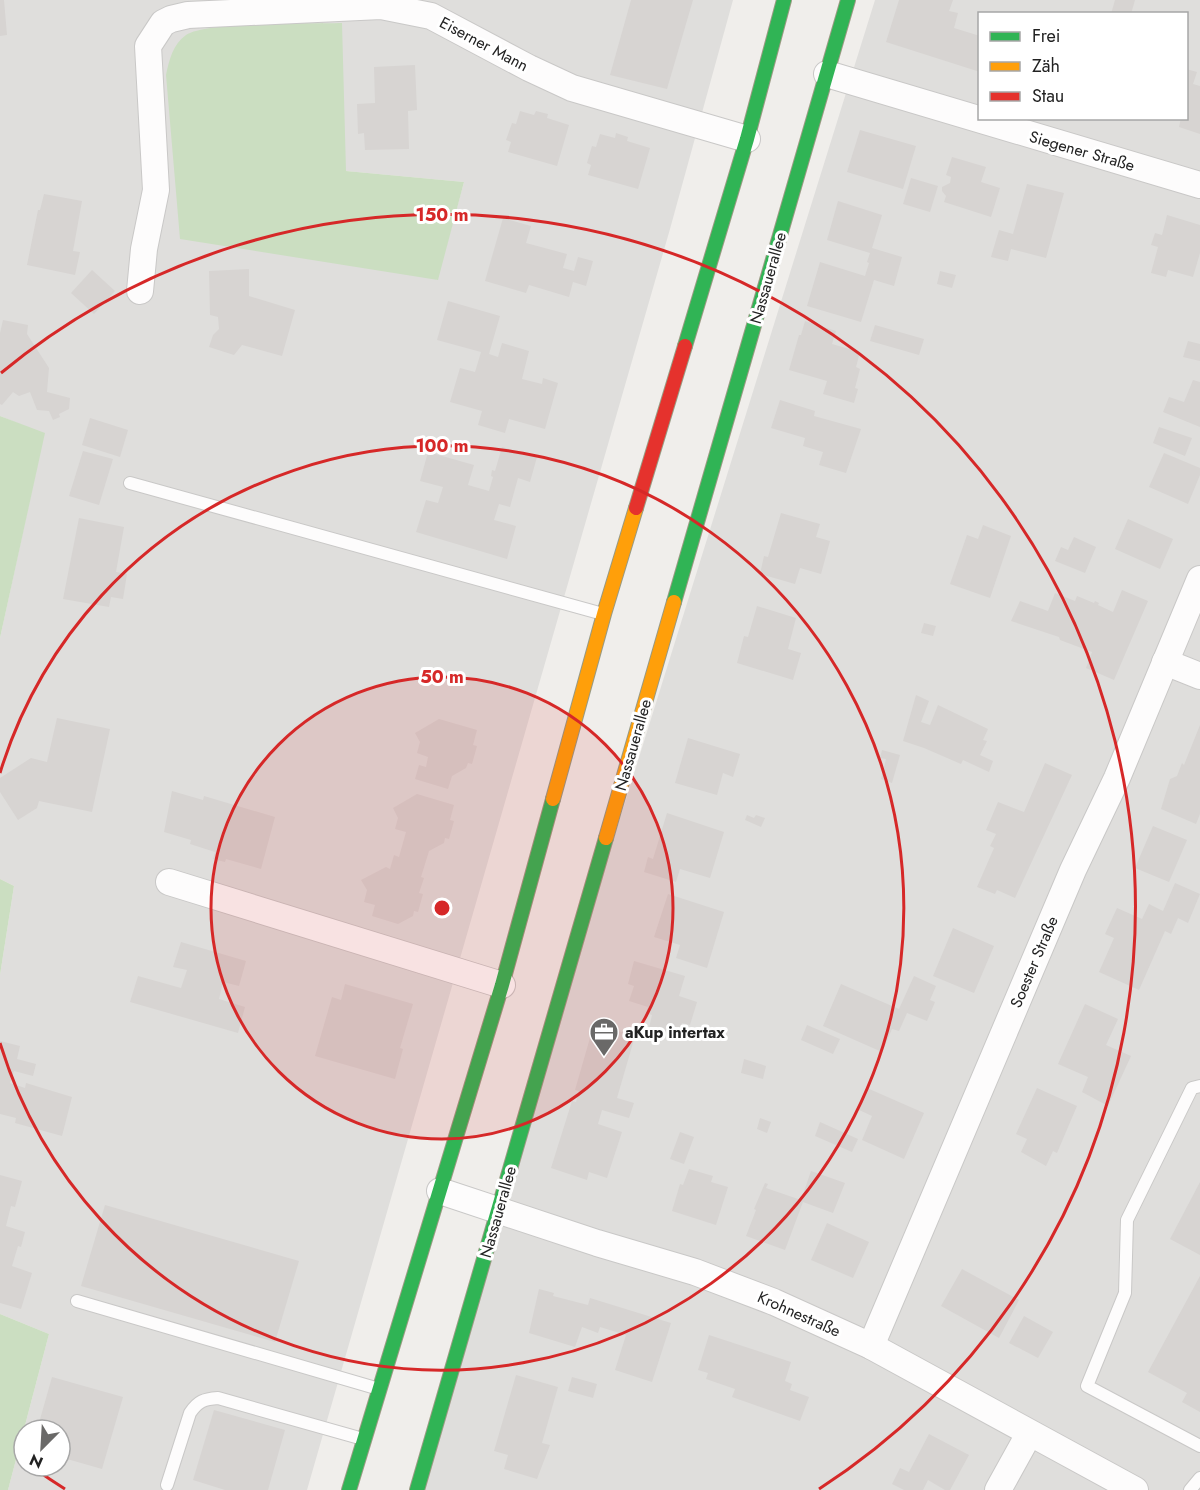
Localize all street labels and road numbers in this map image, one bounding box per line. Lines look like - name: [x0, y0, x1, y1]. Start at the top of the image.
- street label: Eiserner Mann: [436, 11, 532, 77]
- street label: Siegener Straße: [1027, 125, 1137, 177]
- street label: Nassauerallee: [744, 229, 792, 327]
- street label: Nassauerallee: [609, 696, 657, 794]
- street label: Soester Straße: [1004, 913, 1064, 1011]
- street label: Nassauerallee: [474, 1163, 522, 1261]
- street label: Krohnestraße: [754, 1285, 844, 1343]

